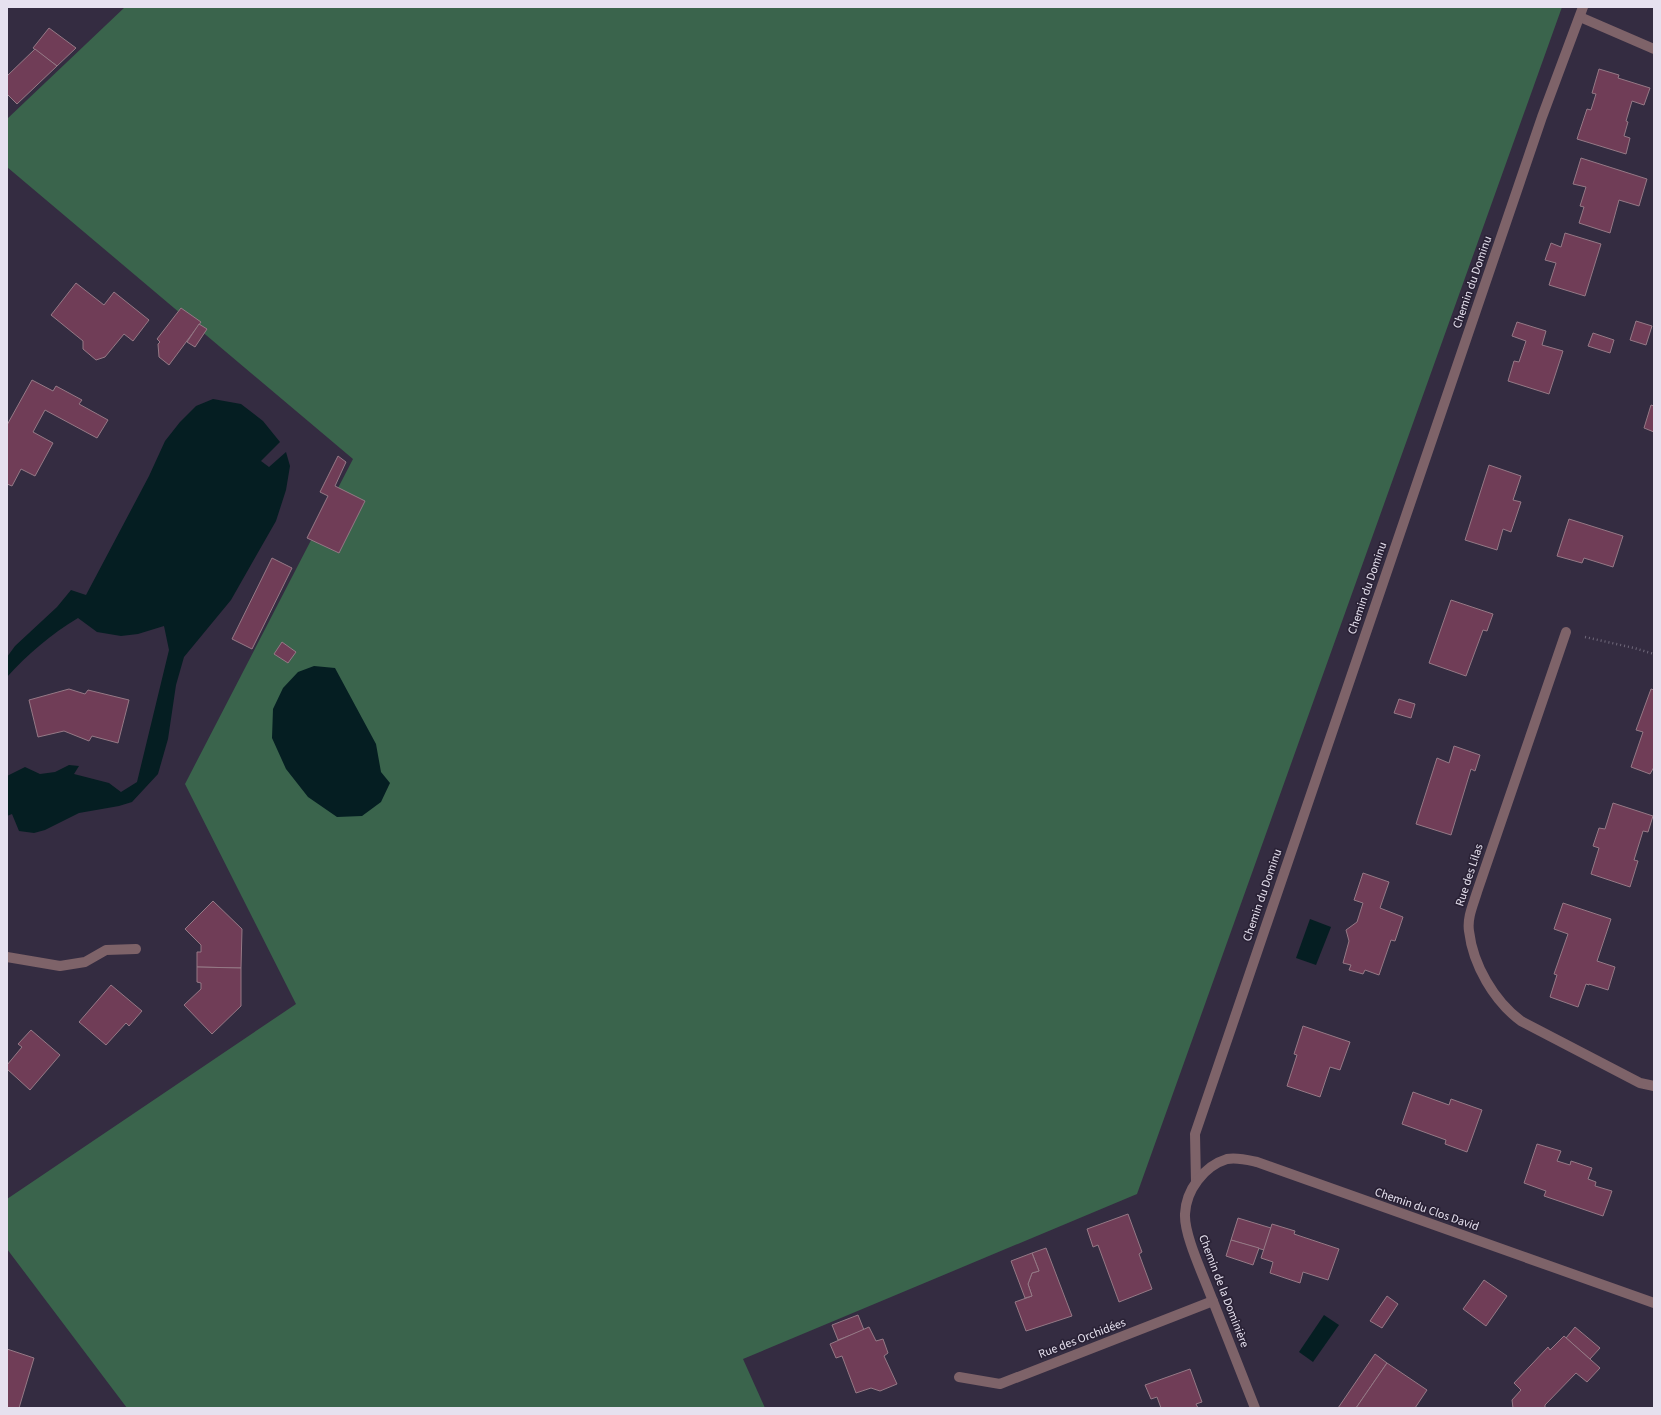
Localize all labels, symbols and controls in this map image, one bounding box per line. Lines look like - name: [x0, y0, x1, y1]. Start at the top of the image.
- street label: Chemin du Dominu: [1449, 234, 1496, 331]
- street label: Chemin du Dominu: [1344, 540, 1391, 637]
- street label: Rue des Lilas: [1451, 842, 1488, 909]
- street label: Chemin du Dominu: [1239, 847, 1286, 944]
- street label: Chemin du Clos David: [1372, 1184, 1481, 1235]
- street label: Chemin de la Dominière: [1194, 1232, 1253, 1350]
- street label: Rue des Orchidées: [1036, 1314, 1128, 1363]

